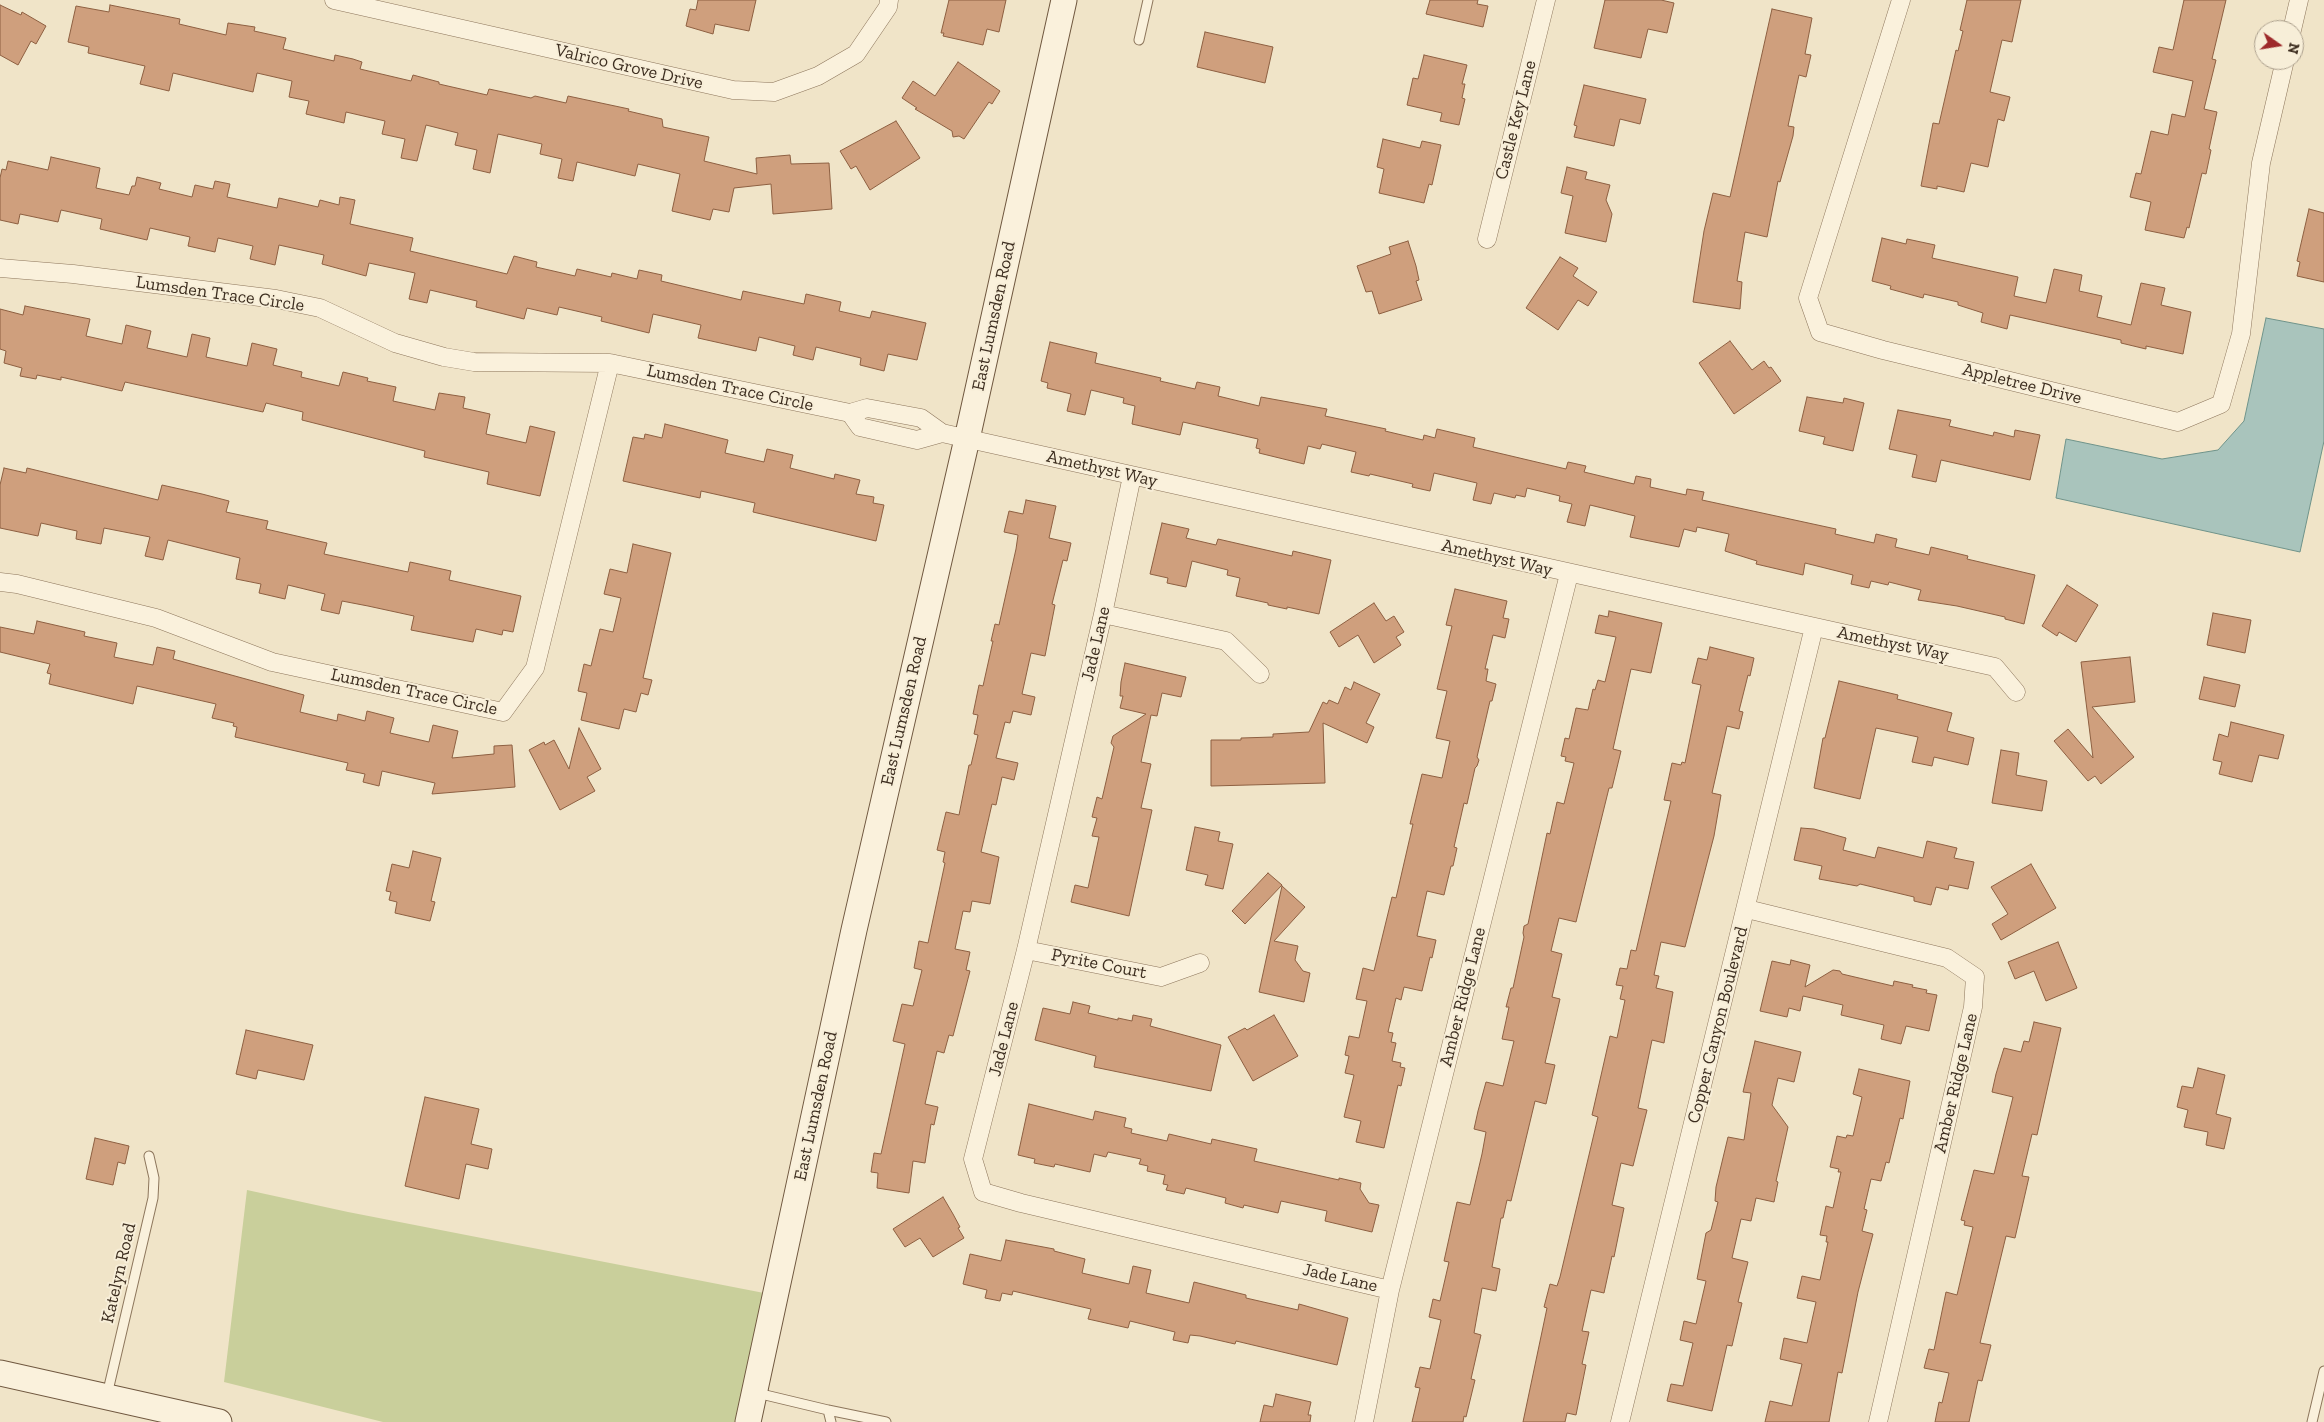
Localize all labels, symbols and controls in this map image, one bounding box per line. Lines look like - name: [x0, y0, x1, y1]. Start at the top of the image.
- north arrow: [2254, 20, 2304, 70]
- street label: Valrico Grove Drive: [553, 39, 705, 95]
- text: N: [2284, 41, 2303, 55]
- street label: Castle Key Lane: [1491, 58, 1541, 182]
- street label: East Lumsden Road: [968, 239, 1020, 393]
- street label: Lumsden Trace Circle: [134, 271, 306, 317]
- street label: Appletree Drive: [1960, 359, 2084, 409]
- street label: Lumsden Trace Circle: [645, 360, 815, 416]
- street label: Amethyst Way: [1044, 446, 1160, 492]
- street label: Amethyst Way: [1439, 535, 1555, 581]
- street label: Jade Lane: [1077, 604, 1115, 684]
- street label: Amethyst Way: [1835, 622, 1951, 666]
- street label: East Lumsden Road: [876, 634, 932, 788]
- street label: Lumsden Trace Circle: [329, 664, 499, 720]
- street label: Copper Canyon Boulevard: [1683, 924, 1753, 1126]
- street label: Amber Ridge Lane: [1435, 925, 1491, 1069]
- street label: Pyrite Court: [1050, 944, 1148, 984]
- street label: Jade Lane: [984, 999, 1024, 1079]
- street label: Amber Ridge Lane: [1929, 1011, 1983, 1155]
- street label: East Lumsden Road: [790, 1029, 842, 1183]
- street label: Katelyn Road: [97, 1221, 141, 1325]
- street label: Jade Lane: [1300, 1259, 1380, 1297]

